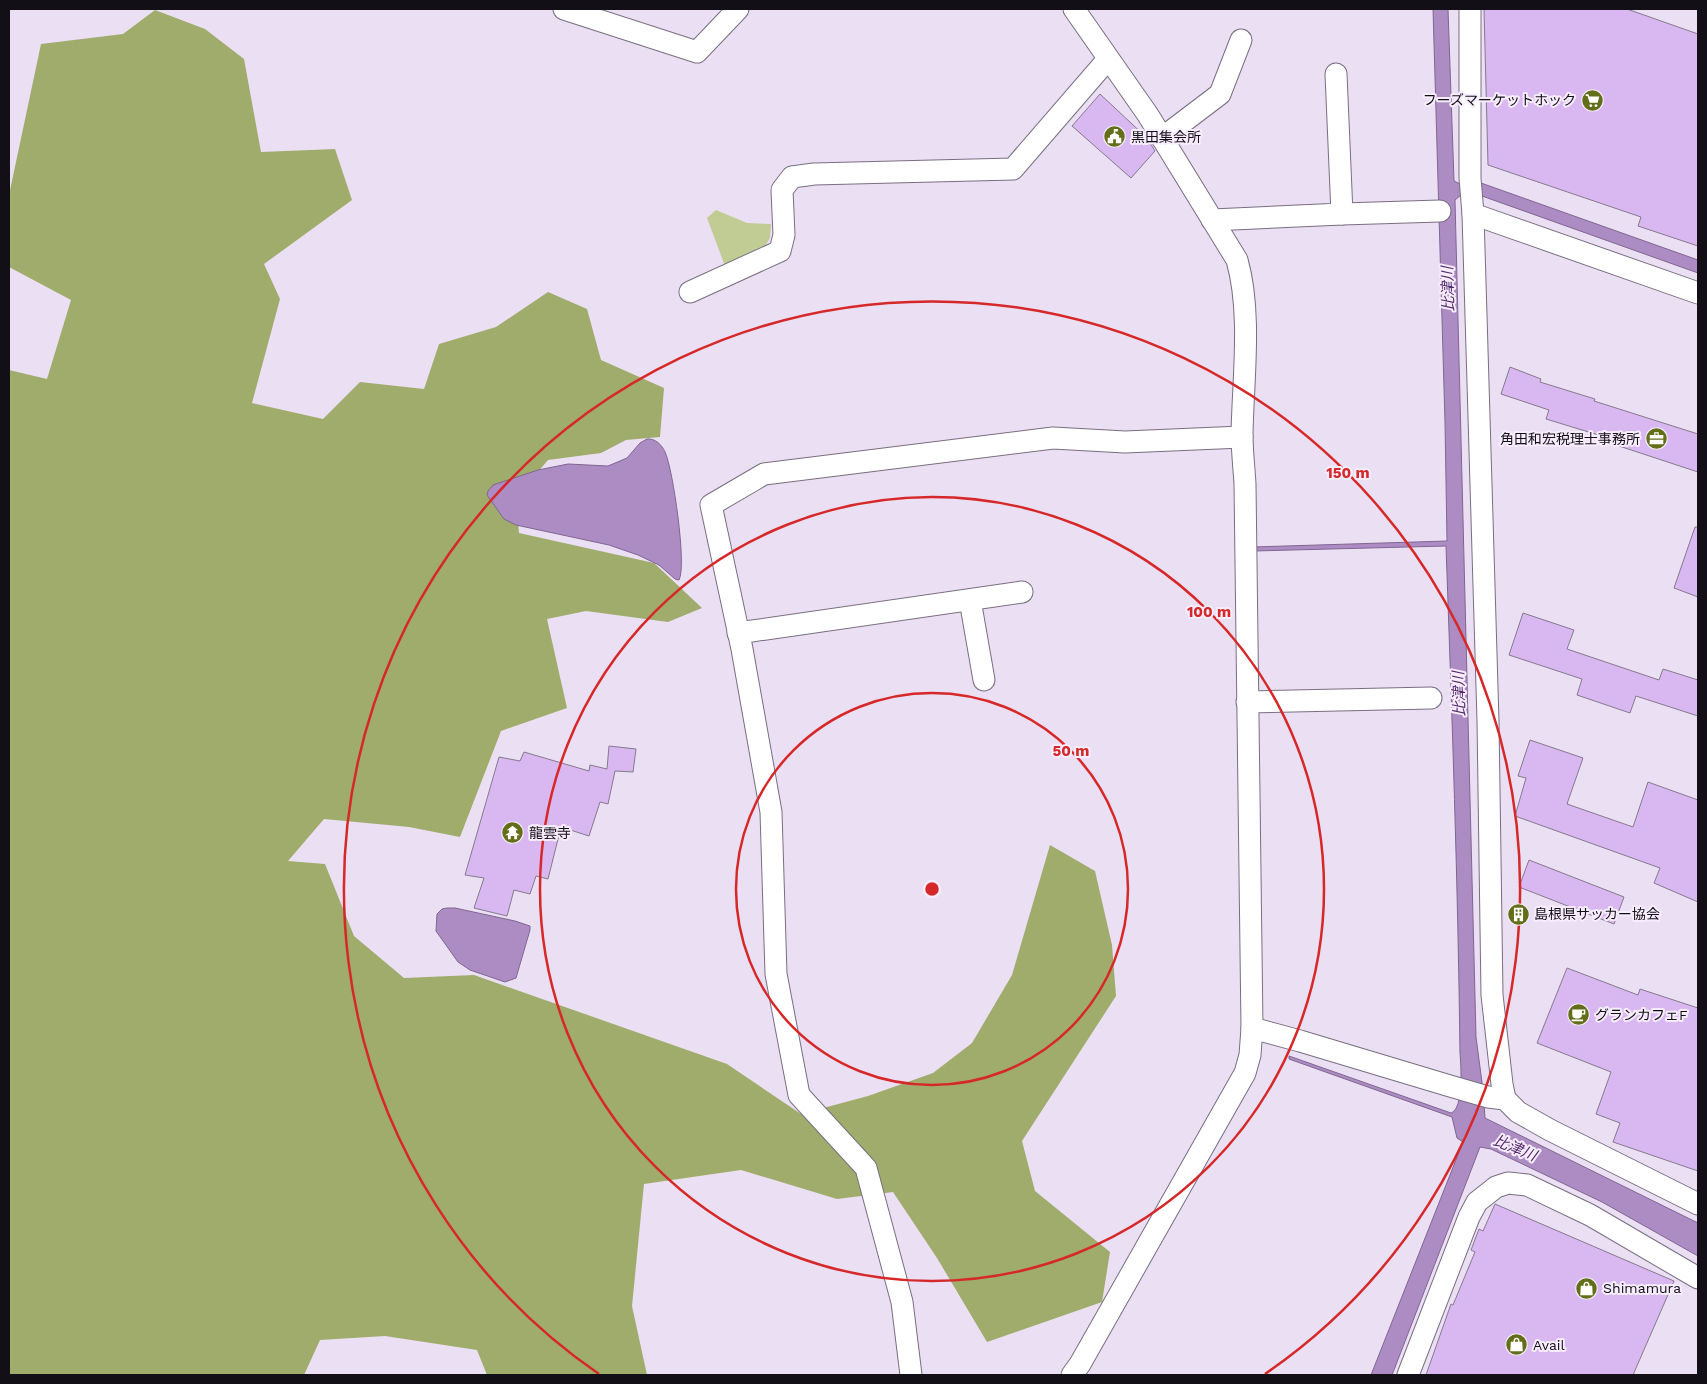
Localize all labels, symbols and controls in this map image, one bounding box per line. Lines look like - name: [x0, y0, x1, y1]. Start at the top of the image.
- supermarket icon: フーズマーケットホック: [1580, 88, 1604, 112]
- place label: フーズマーケットホック: [1423, 92, 1576, 108]
- public building icon: 黒田集会所: [1103, 125, 1127, 149]
- place label: 黒田集会所: [1131, 129, 1201, 145]
- water label: 比津川: [1438, 264, 1458, 312]
- office icon: 角田和宏税理士事務所: [1644, 427, 1668, 451]
- place label: 角田和宏税理士事務所: [1500, 431, 1640, 447]
- text: 150 m: [1326, 464, 1370, 482]
- text: 100 m: [1187, 603, 1231, 621]
- water label: 比津川: [1449, 669, 1469, 717]
- text: 50 m: [1053, 742, 1089, 760]
- temple icon: 龍雲寺: [501, 821, 525, 845]
- place label: 龍雲寺: [529, 825, 571, 841]
- centre of rings: [923, 880, 941, 898]
- building icon: 島根県サッカー協会: [1506, 902, 1530, 926]
- place label: 島根県サッカー協会: [1534, 906, 1660, 922]
- cafe icon: グランカフェF: [1567, 1003, 1591, 1027]
- place label: グランカフェF: [1595, 1007, 1688, 1023]
- water label: 比津川: [1491, 1131, 1541, 1166]
- shop icon: Shimamura: [1575, 1276, 1599, 1300]
- place label: Shimamura: [1603, 1280, 1681, 1296]
- shop icon: Avail: [1505, 1333, 1529, 1357]
- place label: Avail: [1533, 1337, 1566, 1353]

